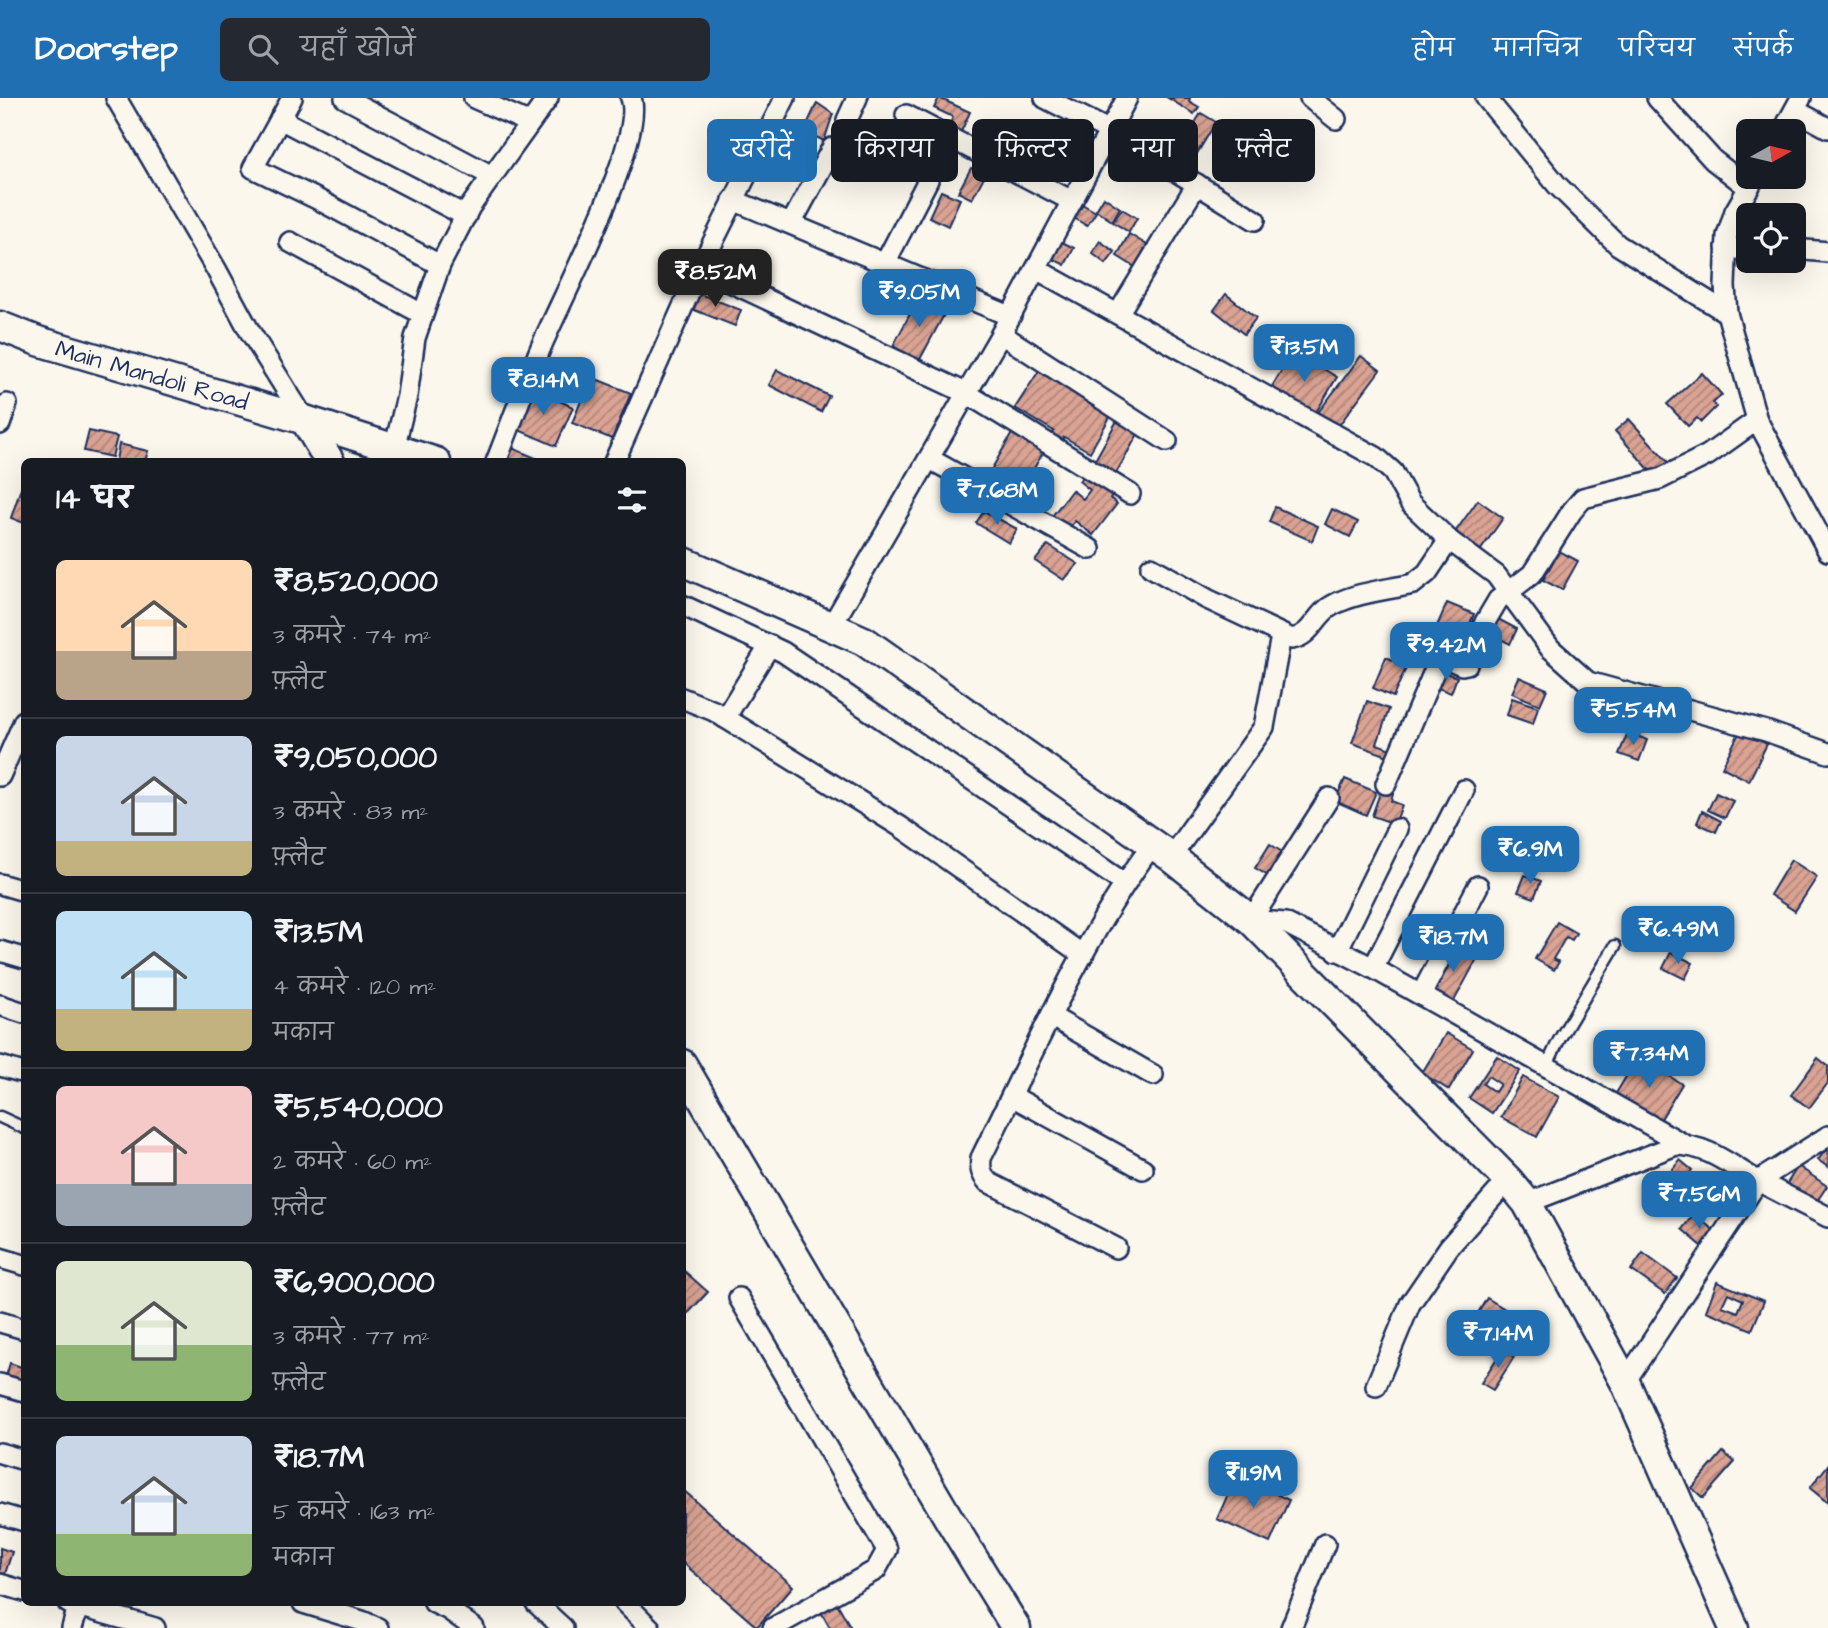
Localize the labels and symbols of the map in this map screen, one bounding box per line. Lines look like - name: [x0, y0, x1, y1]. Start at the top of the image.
- north arrow: [1736, 119, 1806, 189]
- pin: ₹8.52M: [658, 250, 772, 309]
- pin: ₹9.05M: [862, 270, 976, 329]
- pin: ₹13.5M: [1247, 324, 1361, 384]
- street label: Main Mandoli Road: [51, 332, 252, 420]
- pin: ₹8.14M: [486, 358, 600, 417]
- pin: ₹7.68M: [940, 468, 1054, 527]
- pin: ₹9.42M: [1389, 622, 1503, 682]
- pin: ₹5.54M: [1576, 688, 1690, 747]
- pin: ₹6.9M: [1481, 826, 1579, 886]
- pin: ₹6.49M: [1621, 906, 1735, 966]
- pin: ₹18.7M: [1396, 914, 1510, 974]
- pin: ₹7.34M: [1592, 1030, 1706, 1090]
- pin: ₹7.56M: [1642, 1172, 1756, 1231]
- pin: ₹7.14M: [1441, 1310, 1555, 1370]
- pin: ₹11.9M: [1196, 1450, 1310, 1510]

